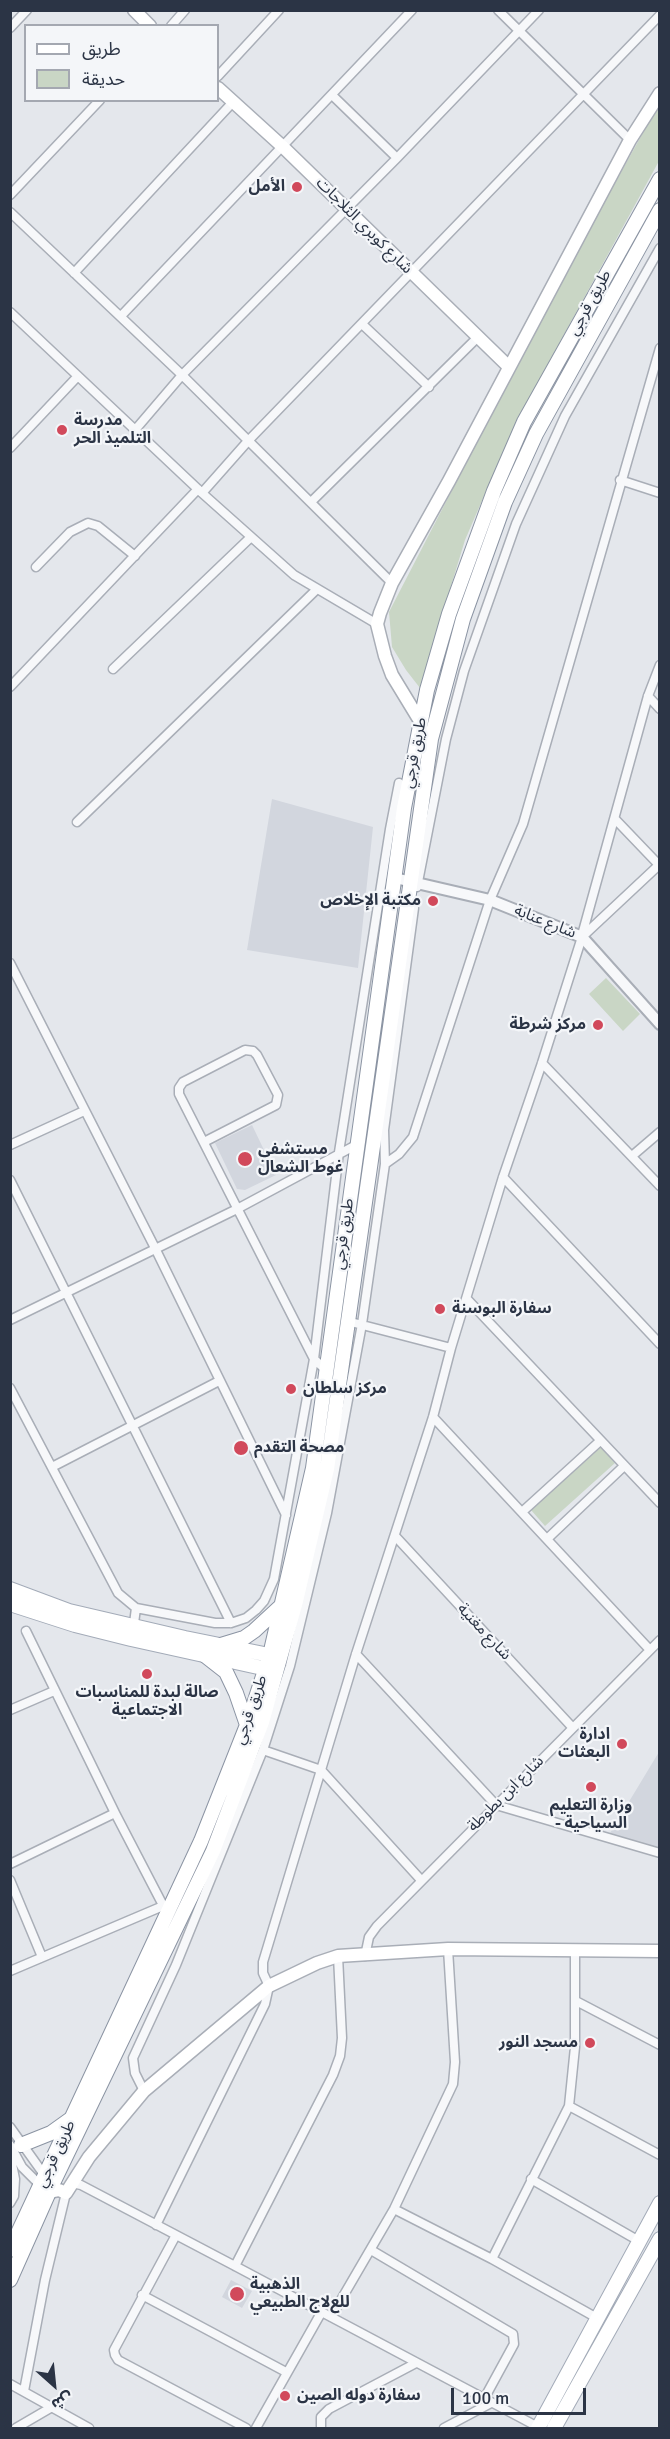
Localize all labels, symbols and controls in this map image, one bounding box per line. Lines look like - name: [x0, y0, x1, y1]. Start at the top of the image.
- legend: [24, 24, 219, 102]
- text: طريق: [82, 38, 121, 60]
- text: حديقة: [82, 68, 125, 90]
- street label: شارع كوبري الثلاجات: [312, 174, 416, 278]
- place label: الأمل: [249, 177, 285, 197]
- marker: الأمل: [290, 180, 304, 194]
- street label: طريق قرجي: [564, 267, 616, 339]
- place label: مدرسة التلميذ الحر: [74, 411, 151, 449]
- marker: مدرسة التلميذ الحر: [55, 423, 69, 437]
- street label: طريق قرجي: [399, 716, 431, 790]
- place label: مكتبة الإخلاص: [320, 891, 421, 911]
- marker: مكتبة الإخلاص: [426, 894, 440, 908]
- street label: شارع عنابة: [511, 901, 579, 943]
- place label: مركز شرطة: [510, 1015, 586, 1035]
- marker: مركز شرطة: [591, 1018, 605, 1032]
- place label: مستشفي غوط الشعال: [258, 1140, 344, 1178]
- marker: مستشفي غوط الشعال: [236, 1150, 254, 1168]
- street label: طريق قرجي: [329, 1197, 359, 1271]
- place label: سفارة البوسنة: [452, 1299, 552, 1319]
- marker: سفارة البوسنة: [433, 1302, 447, 1316]
- place label: مركز سلطان: [303, 1379, 387, 1399]
- marker: مركز سلطان: [284, 1382, 298, 1396]
- place label: مصحة التقدم: [254, 1438, 344, 1458]
- marker: مصحة التقدم: [232, 1439, 250, 1457]
- street label: شارع مغنية: [453, 1600, 515, 1664]
- marker: صالة لبدة للمناسبات الاجتماعية: [140, 1667, 154, 1681]
- street label: طريق قرجي: [230, 1673, 272, 1747]
- place label: صالة لبدة للمناسبات الاجتماعية: [75, 1683, 219, 1721]
- place label: ادارة البعثات: [558, 1725, 610, 1763]
- marker: ادارة البعثات: [615, 1737, 629, 1751]
- street label: شارع ابن بطوطة: [464, 1752, 548, 1836]
- marker: وزارة التعليم - السياحية: [584, 1780, 598, 1794]
- place label: وزارة التعليم - السياحية: [550, 1796, 632, 1834]
- place label: مسجد النور: [499, 2033, 578, 2053]
- marker: مسجد النور: [583, 2036, 597, 2050]
- street label: طريق قرجي: [32, 2117, 80, 2191]
- place label: الذهبية للعﻻج الطبيعي: [250, 2275, 350, 2313]
- marker: الذهبية للعﻻج الطبيعي: [228, 2285, 246, 2303]
- north arrow: [24, 2355, 84, 2415]
- scale bar: [454, 2376, 589, 2414]
- place label: سفارة دوله الصين: [297, 2386, 421, 2406]
- text: ش: [48, 2387, 76, 2415]
- text: 100 m: [462, 2387, 509, 2409]
- marker: سفارة دوله الصين: [278, 2389, 292, 2403]

